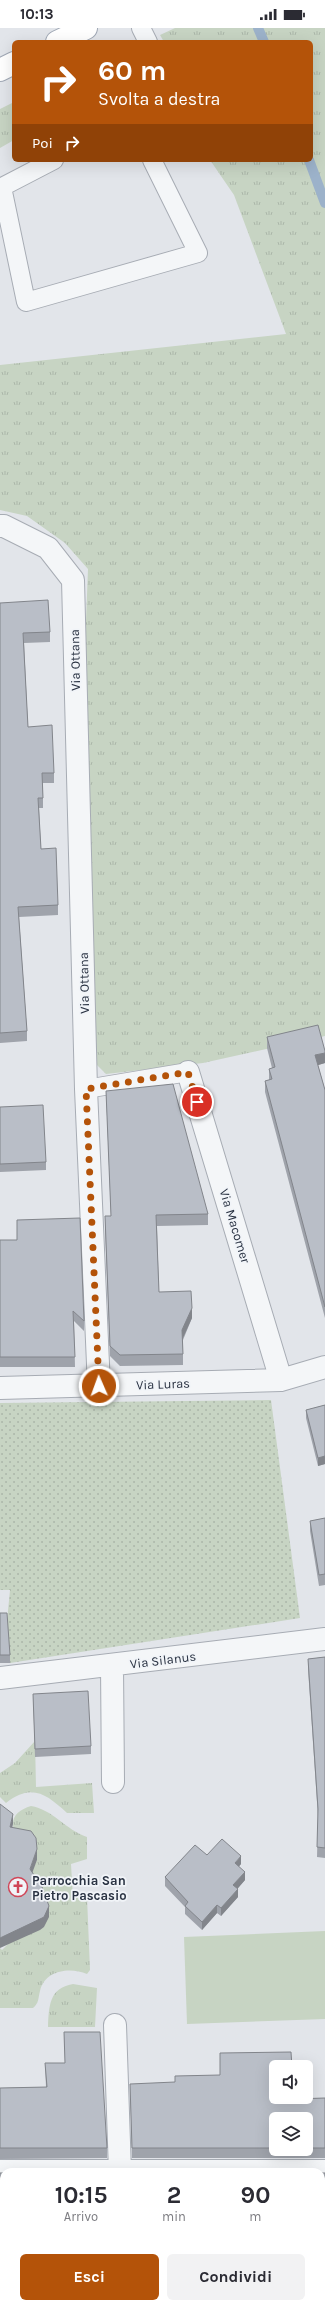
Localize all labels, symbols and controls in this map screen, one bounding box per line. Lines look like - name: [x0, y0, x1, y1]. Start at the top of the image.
- text: 10:13: [20, 5, 54, 23]
- text: 60 m: [98, 54, 166, 87]
- icon: right: [32, 56, 84, 108]
- text: Svolta a destra: [98, 88, 221, 110]
- icon: right: [61, 132, 83, 154]
- text: Poi: [32, 134, 53, 152]
- street label: Via Ottana: [67, 629, 83, 691]
- street label: Via Ottana: [76, 952, 92, 1014]
- pin: [180, 1085, 214, 1119]
- icon: arrive: [186, 1091, 208, 1113]
- street label: Via Macomer: [217, 1187, 254, 1265]
- position arrow: [78, 1365, 120, 1407]
- street label: Via Luras: [136, 1376, 190, 1392]
- street label: Via Silanus: [129, 1648, 197, 1671]
- place label: Parrocchia San Pietro Pascasio: [32, 1873, 127, 1903]
- church icon: Parrocchia San Pietro Pascasio: [7, 1876, 29, 1898]
- map controls: [269, 2060, 313, 2156]
- button: sound: [269, 2060, 313, 2104]
- button: layers: [269, 2112, 313, 2156]
- text: 10:15: [55, 2181, 107, 2209]
- text: 2: [167, 2181, 181, 2209]
- text: 90: [241, 2181, 270, 2209]
- text: Arrivo: [64, 2209, 98, 2224]
- text: min: [162, 2209, 186, 2224]
- text: m: [249, 2209, 262, 2224]
- button: Esci: [20, 2254, 159, 2300]
- button: Condividi: [167, 2254, 305, 2300]

